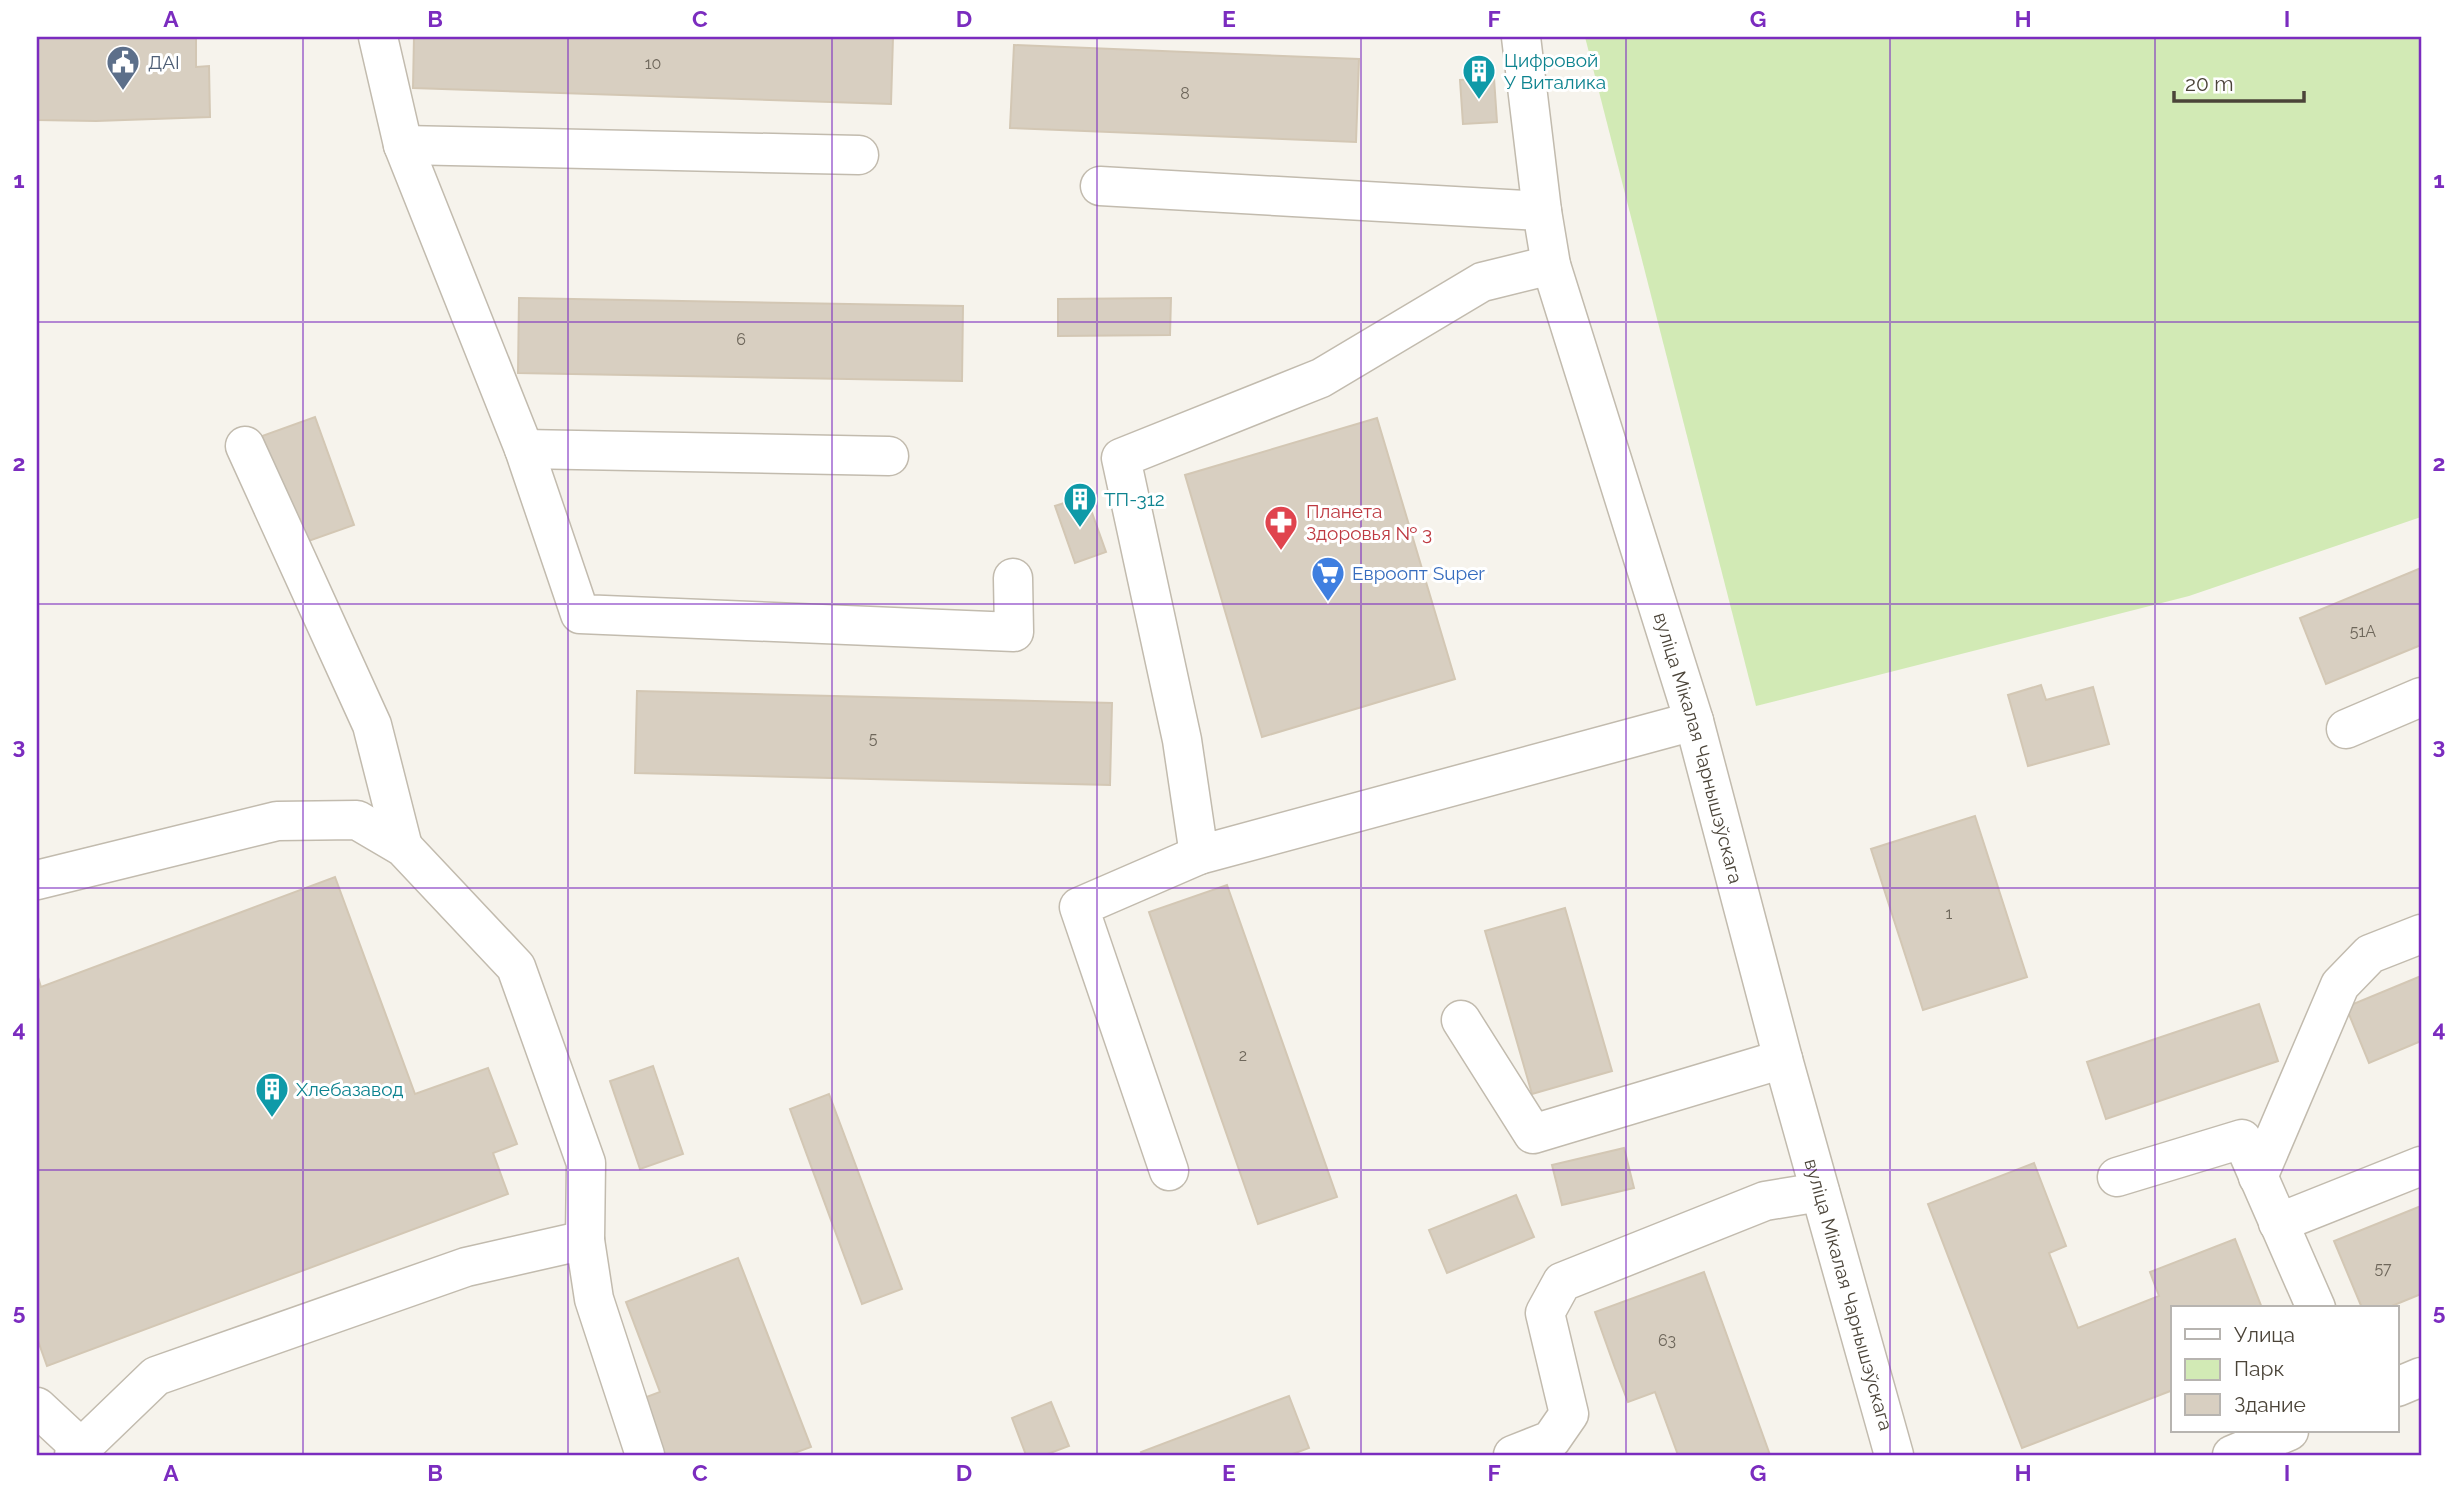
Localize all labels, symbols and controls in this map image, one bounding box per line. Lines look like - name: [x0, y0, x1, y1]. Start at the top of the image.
- text: A: [163, 5, 179, 32]
- text: B: [427, 5, 443, 32]
- text: C: [692, 5, 708, 32]
- text: D: [956, 5, 972, 32]
- text: E: [1222, 5, 1236, 32]
- text: F: [1487, 5, 1501, 32]
- text: G: [1750, 5, 1766, 32]
- text: H: [2014, 5, 2032, 32]
- text: I: [2284, 5, 2290, 32]
- public building icon: ДАІ: [104, 43, 142, 92]
- place label: Цифровой У Виталика: [1504, 49, 1606, 93]
- place label: ДАІ: [148, 51, 180, 73]
- building icon: Цифровой У Виталика: [1460, 52, 1498, 101]
- house number: 10: [645, 54, 661, 73]
- scale bar: [2174, 60, 2304, 104]
- text: 20 m: [2185, 71, 2233, 96]
- house number: 8: [1180, 84, 1190, 103]
- text: 1: [13, 166, 25, 193]
- text: 1: [2433, 166, 2445, 193]
- house number: 6: [736, 330, 746, 349]
- text: 2: [13, 449, 25, 476]
- text: 2: [2433, 449, 2445, 476]
- building icon: ТП-312: [1061, 480, 1099, 529]
- place label: ТП-312: [1104, 488, 1165, 510]
- place label: Планета Здоровья № 3: [1306, 500, 1432, 544]
- pharmacy icon: Планета Здоровья № 3: [1262, 503, 1300, 552]
- supermarket icon: Евроопт Super: [1309, 554, 1347, 603]
- place label: Евроопт Super: [1352, 562, 1485, 584]
- street label: вуліца Мікалая Чарнышэўскага: [1650, 610, 1747, 886]
- house number: 51А: [2350, 622, 2376, 641]
- house number: 5: [869, 729, 878, 748]
- text: 3: [13, 732, 25, 759]
- text: 3: [2433, 732, 2445, 759]
- house number: 1: [1946, 904, 1953, 923]
- text: 4: [12, 1015, 26, 1042]
- text: 4: [2432, 1015, 2446, 1042]
- house number: 2: [1239, 1046, 1247, 1065]
- building icon: Хлебазавод: [253, 1070, 291, 1119]
- place label: Хлебазавод: [296, 1078, 403, 1100]
- street label: вуліца Мікалая Чарнышэўскага: [1801, 1156, 1898, 1433]
- house number: 57: [2374, 1259, 2392, 1278]
- text: 5: [13, 1298, 26, 1325]
- text: 5: [2433, 1298, 2446, 1325]
- legend: [2171, 1306, 2398, 1432]
- text: Улица: [2234, 1322, 2295, 1347]
- house number: 63: [1658, 1331, 1676, 1350]
- text: Парк: [2234, 1356, 2284, 1381]
- text: Здание: [2234, 1392, 2306, 1417]
- text: A: [163, 1459, 179, 1486]
- text: B: [427, 1459, 443, 1486]
- text: C: [692, 1459, 708, 1486]
- text: D: [956, 1459, 972, 1486]
- text: E: [1222, 1459, 1236, 1486]
- text: F: [1487, 1459, 1501, 1486]
- text: G: [1750, 1459, 1766, 1486]
- text: H: [2014, 1459, 2032, 1486]
- text: I: [2284, 1459, 2290, 1486]

